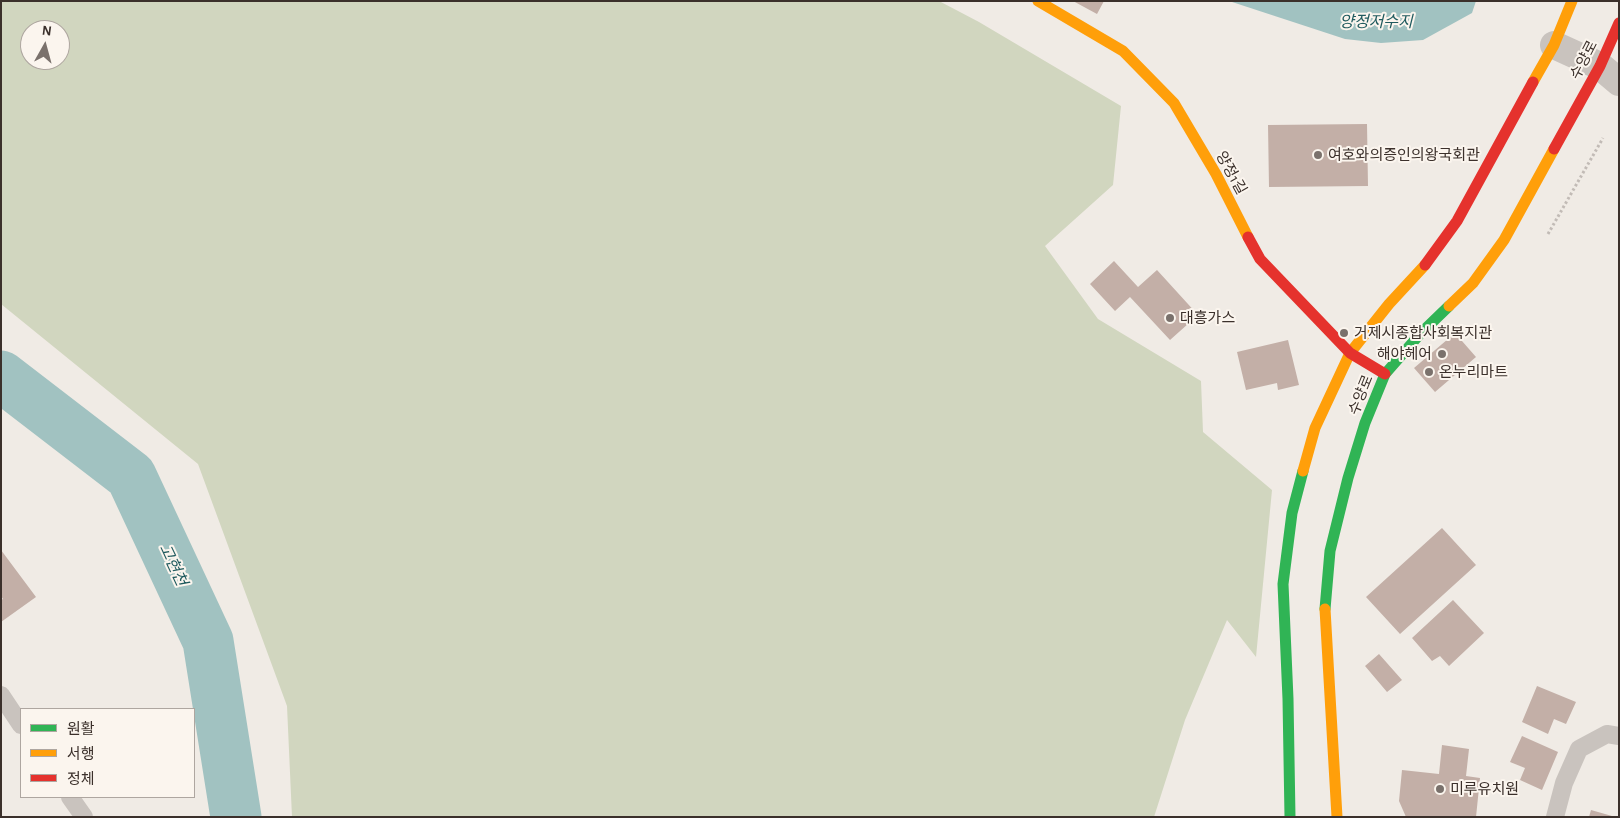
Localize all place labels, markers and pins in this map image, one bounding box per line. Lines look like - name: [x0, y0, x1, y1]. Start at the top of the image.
- place label: 여호와의증인의왕국회관: [1328, 146, 1480, 164]
- marker: 여호와의증인의왕국회관: [1312, 149, 1324, 161]
- place label: 대흥가스: [1180, 309, 1235, 327]
- marker: 대흥가스: [1164, 312, 1176, 324]
- place label: 거제시종합사회복지관: [1354, 324, 1492, 342]
- marker: 거제시종합사회복지관: [1338, 327, 1350, 339]
- place label: 해야헤어: [1377, 345, 1432, 363]
- marker: 해야헤어: [1436, 348, 1448, 360]
- place label: 온누리마트: [1439, 363, 1508, 381]
- marker: 온누리마트: [1423, 366, 1435, 378]
- place label: 미루유치원: [1450, 780, 1519, 798]
- marker: 미루유치원: [1434, 783, 1446, 795]

